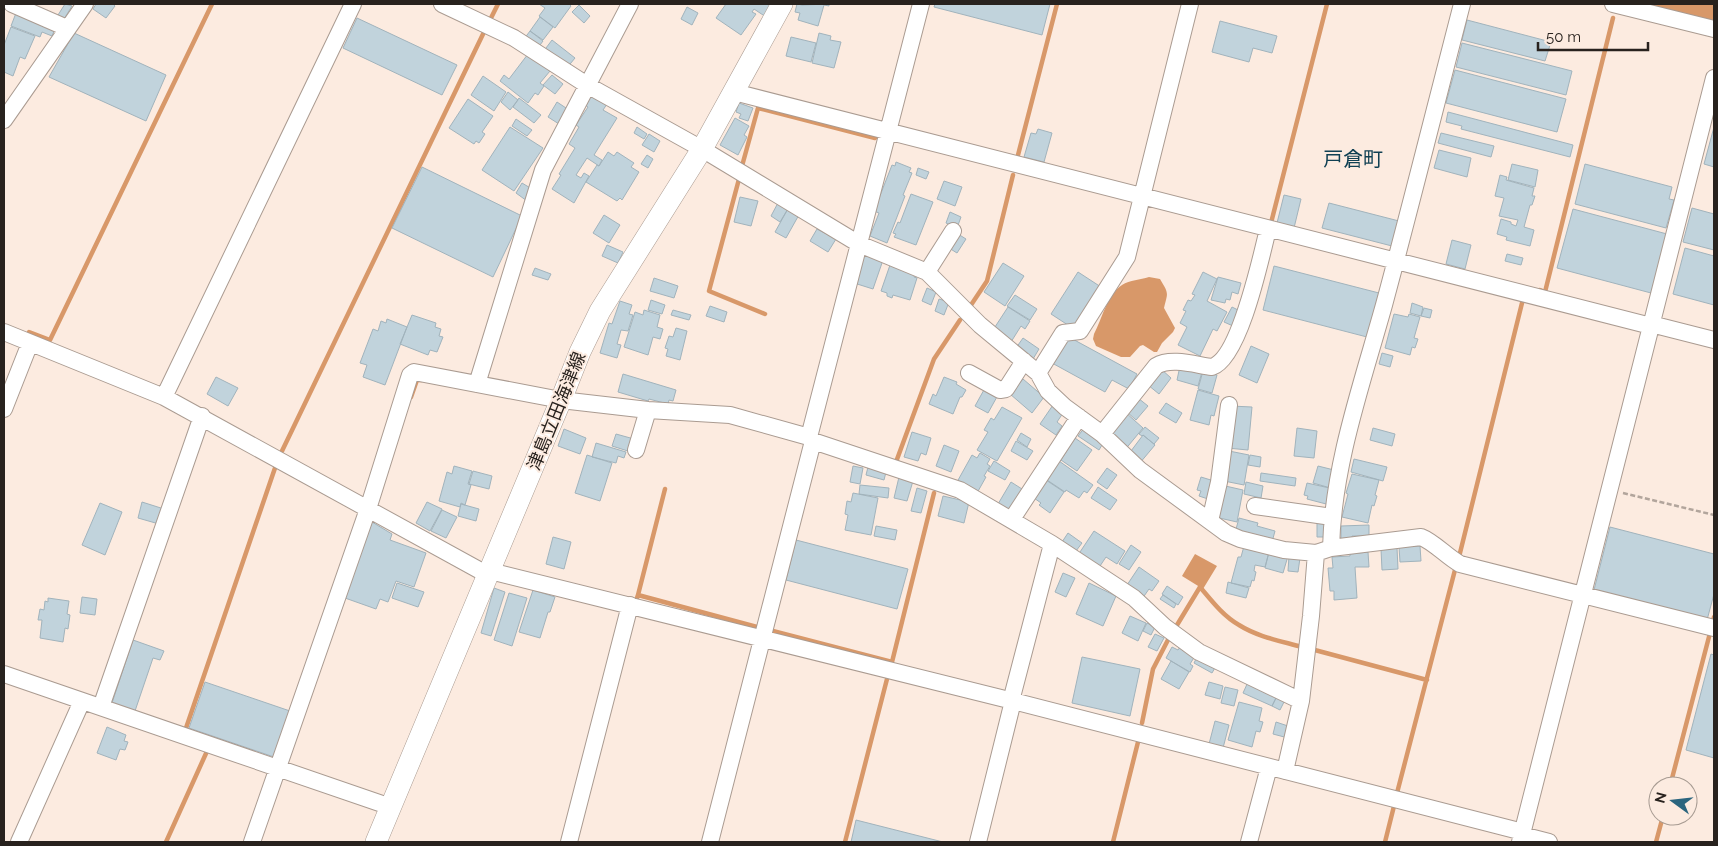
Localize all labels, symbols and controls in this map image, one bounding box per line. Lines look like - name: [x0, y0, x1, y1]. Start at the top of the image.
- scale bar: [1538, 20, 1648, 52]
- text: 50 m: [1546, 28, 1581, 46]
- district label: 戸倉町: [1323, 147, 1383, 171]
- street label: 津島立田海津線: [523, 349, 589, 473]
- north arrow: [1648, 776, 1698, 826]
- text: N: [1651, 790, 1670, 805]

